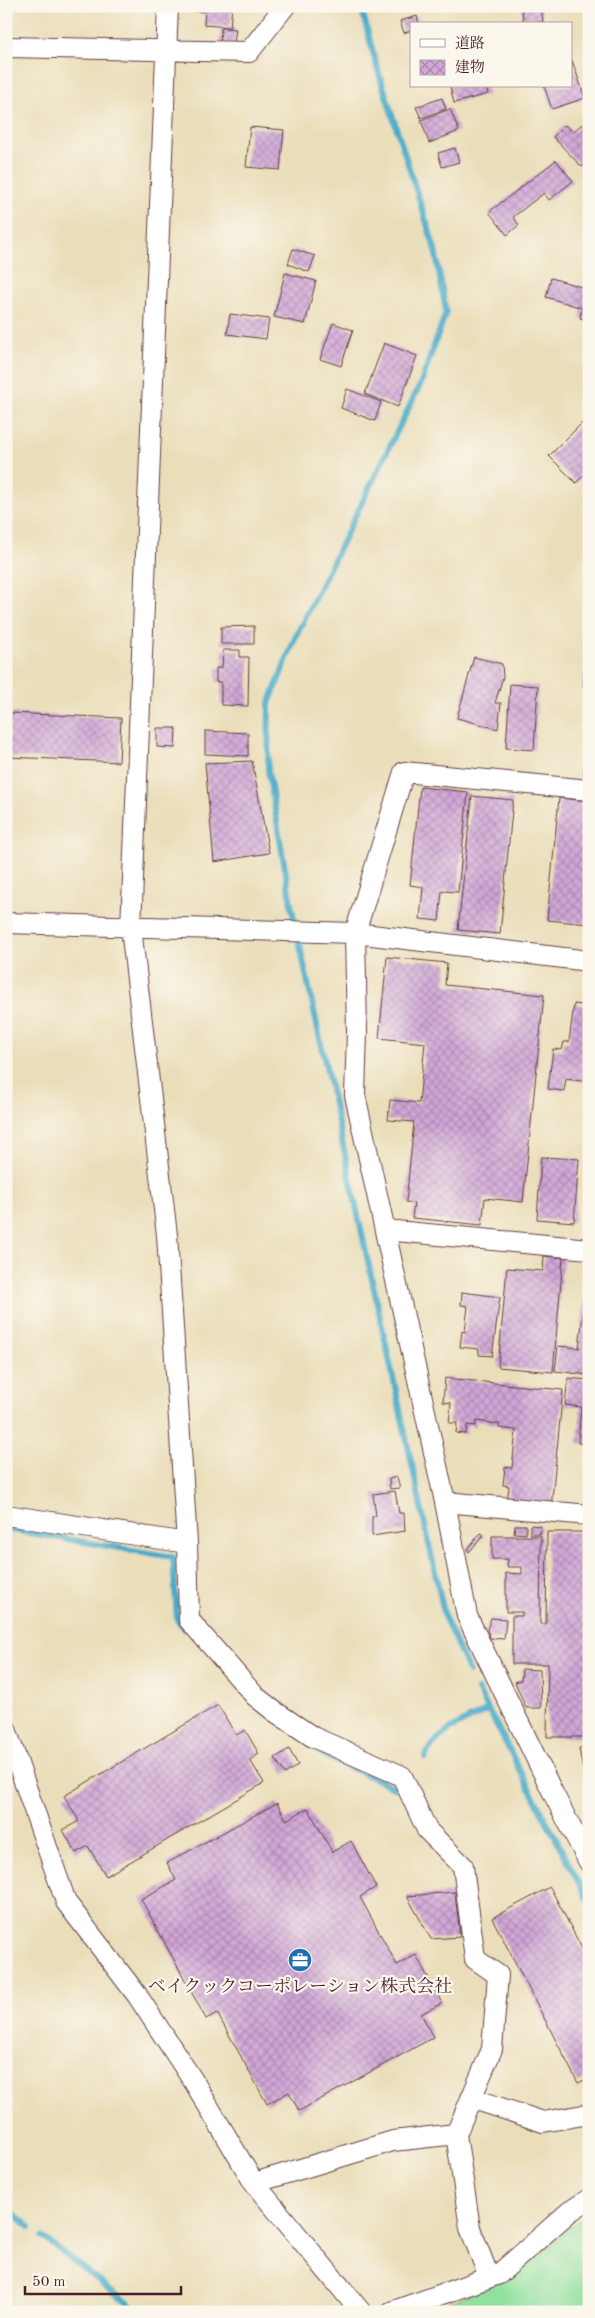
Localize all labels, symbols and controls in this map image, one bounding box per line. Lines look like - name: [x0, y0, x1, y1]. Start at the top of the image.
- legend: [410, 22, 572, 88]
- text: 道路: [455, 35, 485, 52]
- text: 建物: [455, 59, 485, 76]
- office icon: ベイクックコーポレーション株式会社: [287, 1947, 313, 1973]
- place label: ベイクックコーポレーション株式会社: [148, 1976, 452, 1996]
- scale bar: [25, 2263, 181, 2295]
- text: 50 m: [32, 2275, 66, 2290]

